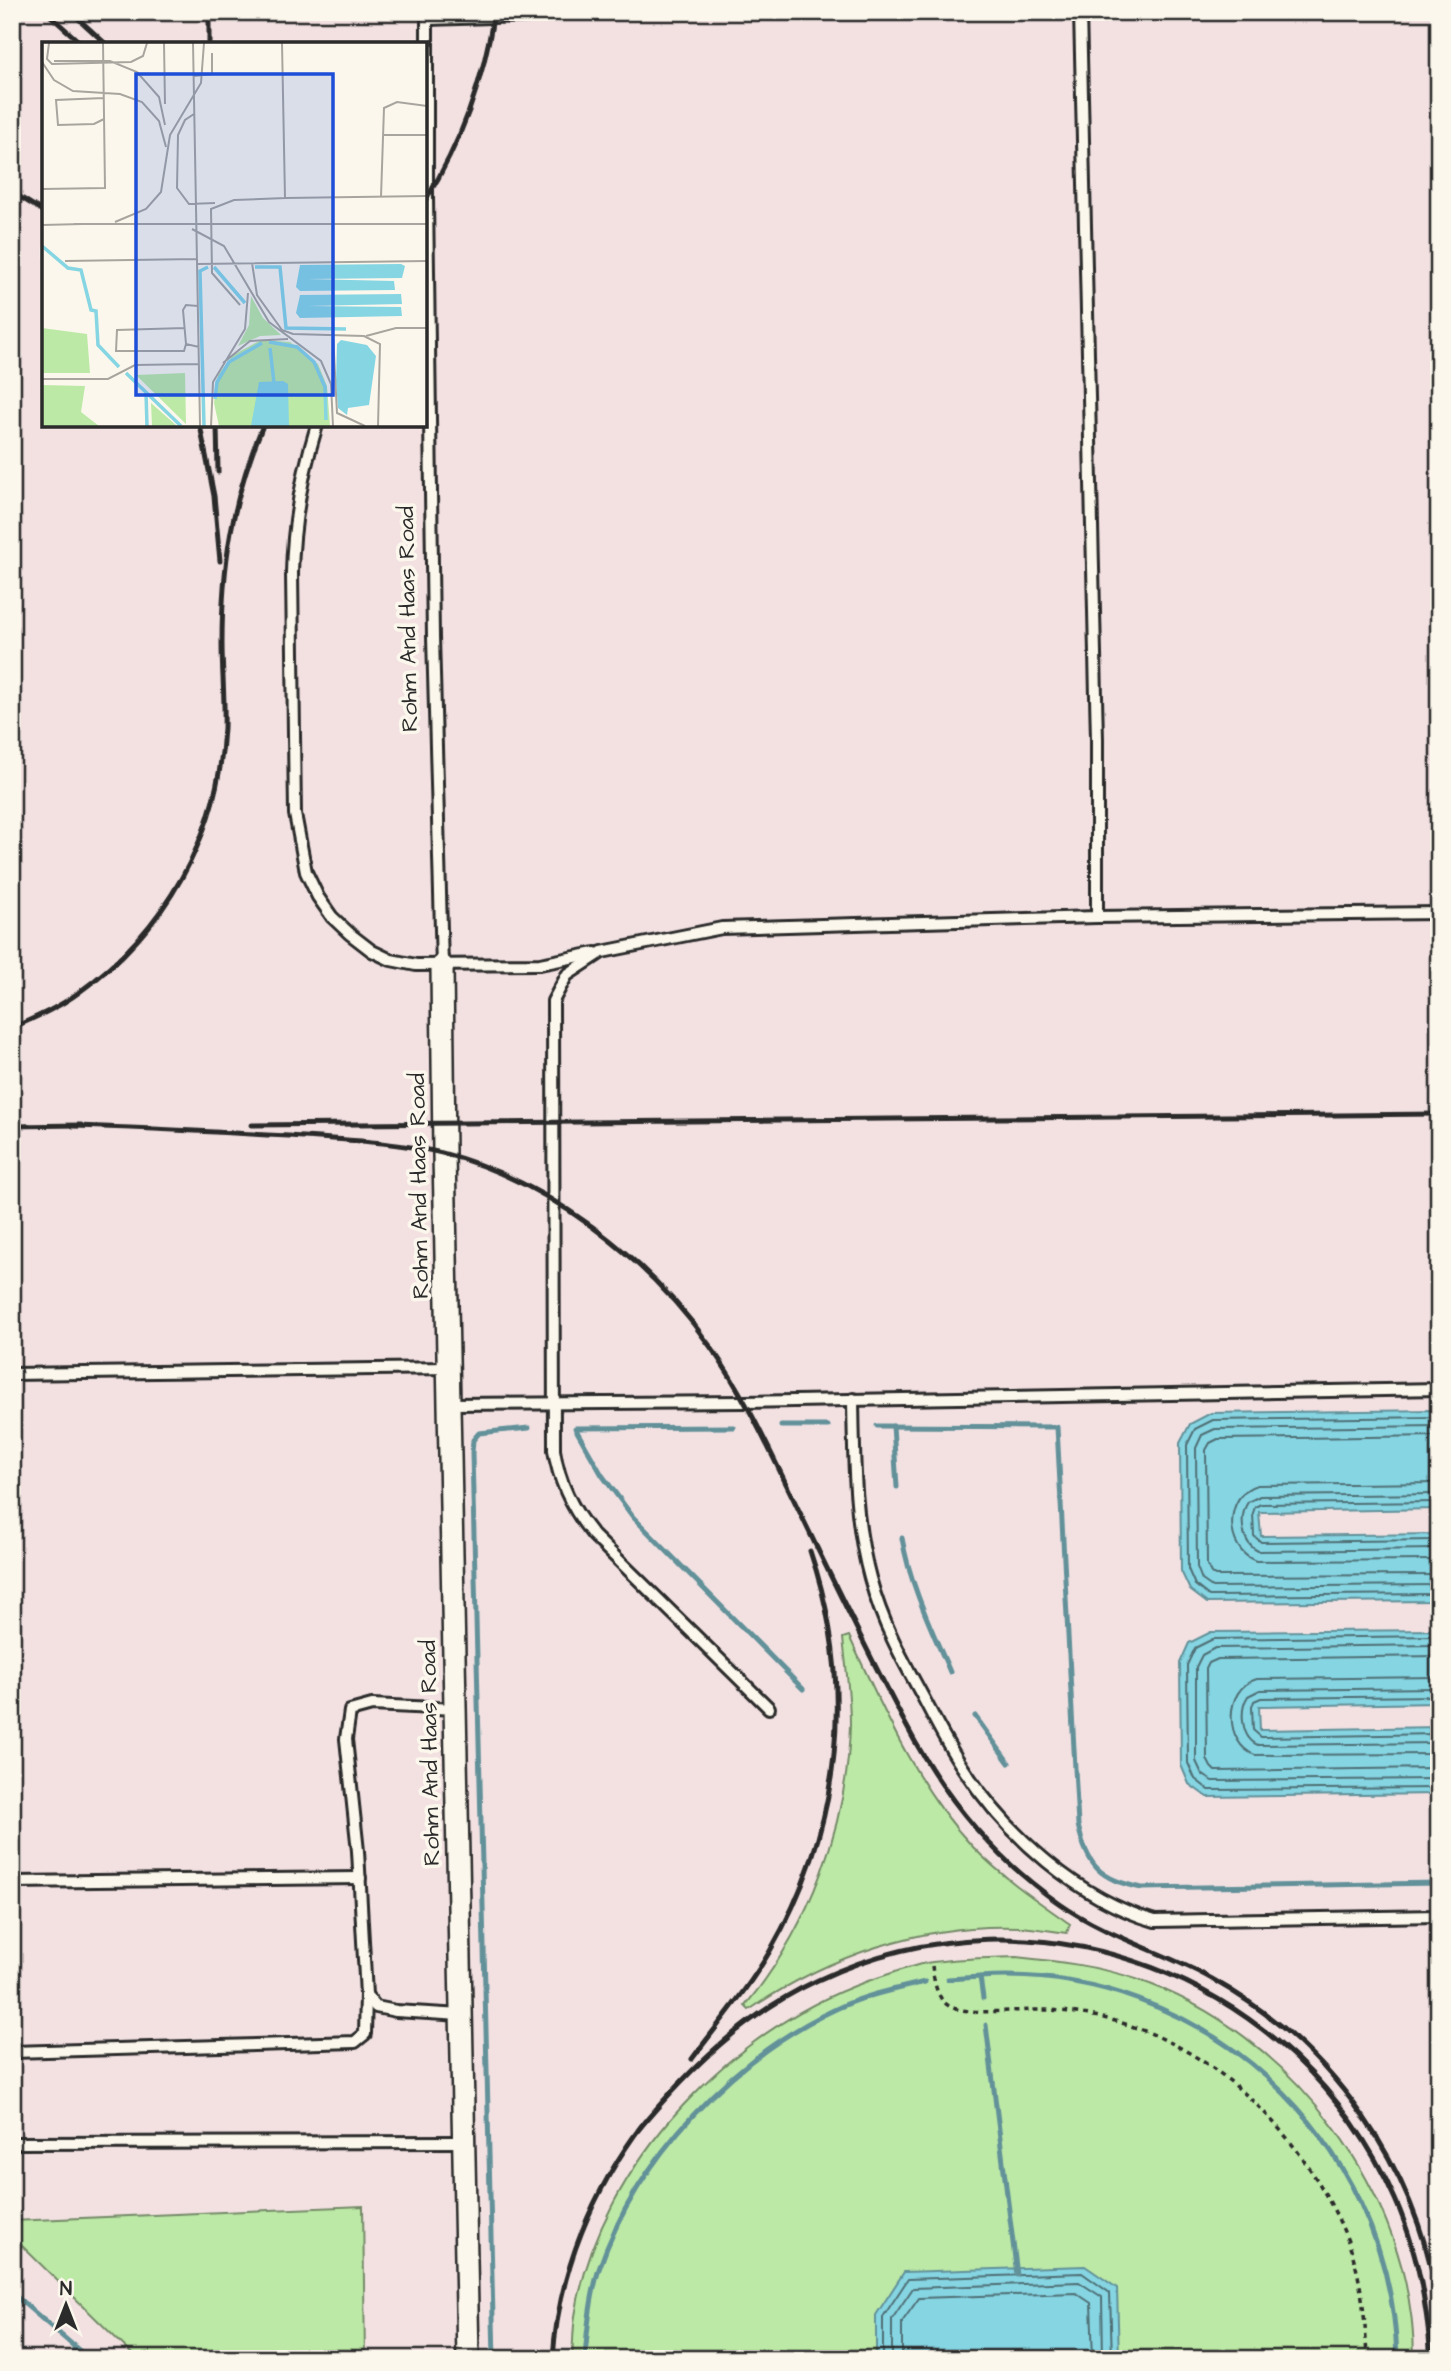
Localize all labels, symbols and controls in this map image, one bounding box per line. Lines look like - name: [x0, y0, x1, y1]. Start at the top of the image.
- inset map: [42, 42, 427, 427]
- street label: Rohm And Haas Road: [390, 506, 426, 732]
- street label: Rohm And Haas Road: [401, 1073, 437, 1299]
- street label: Rohm And Haas Road: [412, 1640, 448, 1866]
- north arrow: [32, 2270, 102, 2340]
- text: N: [60, 2276, 72, 2303]

